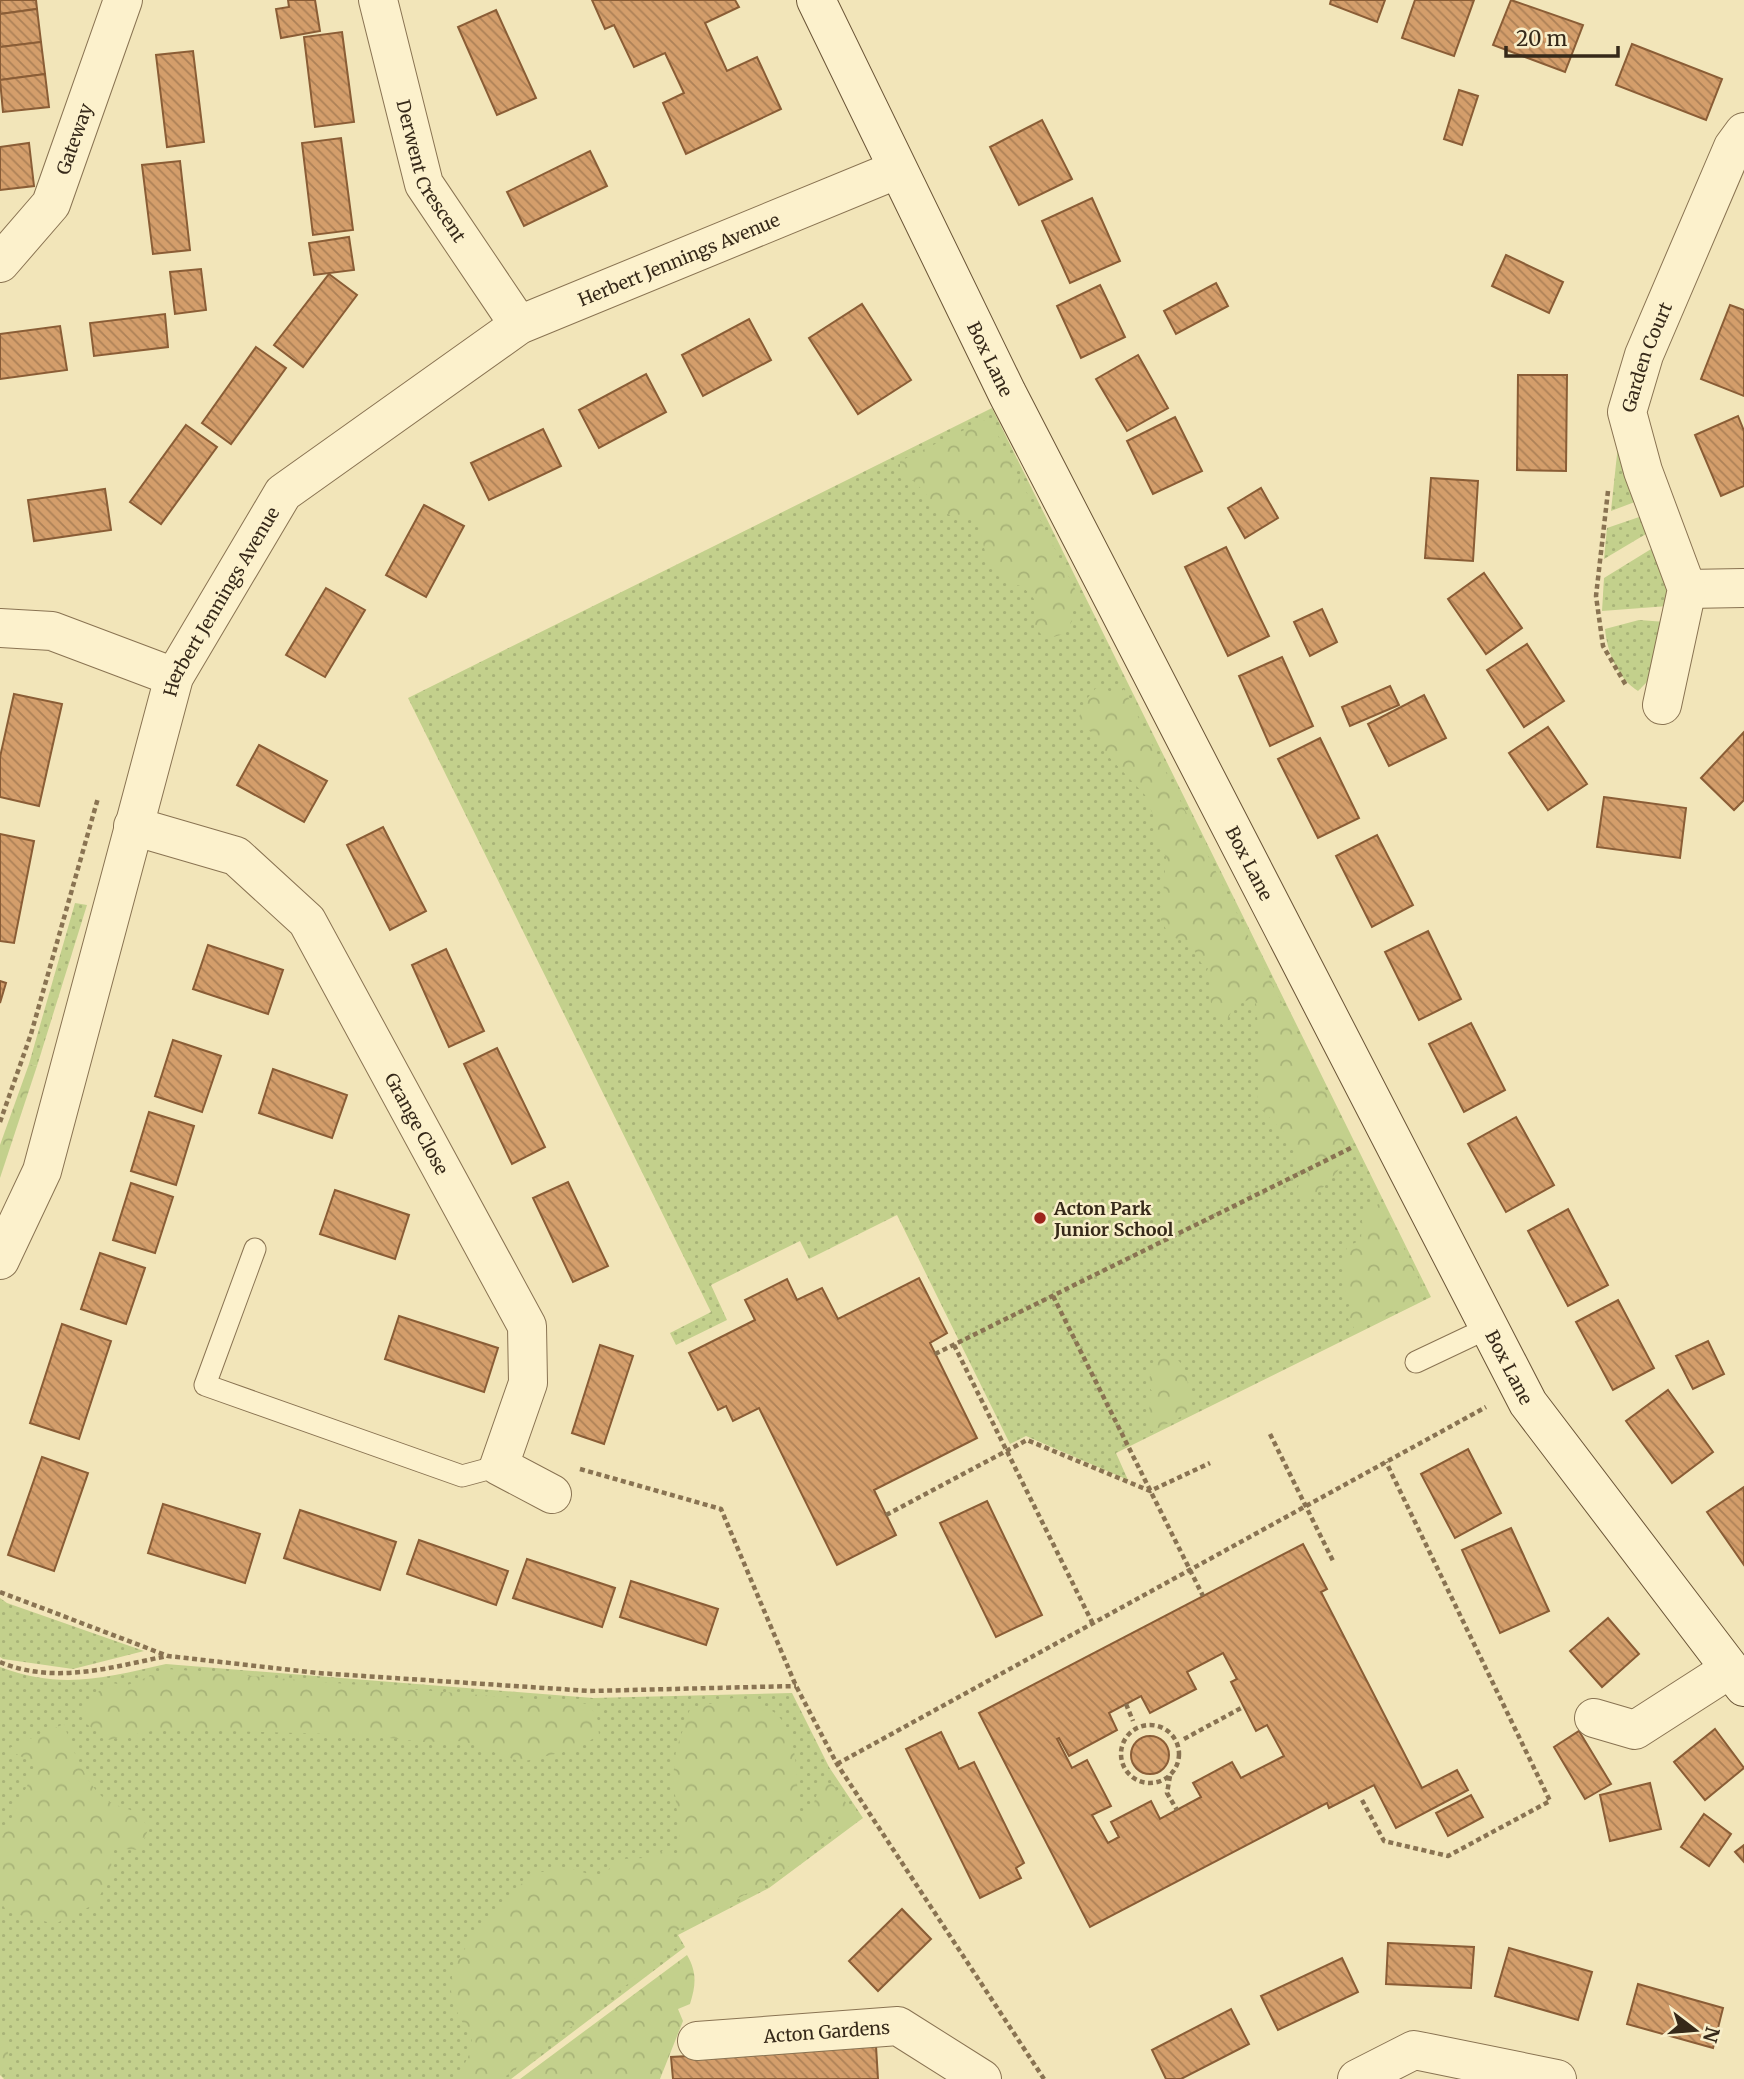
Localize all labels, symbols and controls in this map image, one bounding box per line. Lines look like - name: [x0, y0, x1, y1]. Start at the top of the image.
- scale bar: [1506, 14, 1618, 58]
- text: 20 m: [1516, 25, 1568, 52]
- street label: Derwent Crescent: [392, 97, 471, 246]
- street label: Gateway: [51, 100, 97, 178]
- street label: Herbert Jennings Avenue: [575, 208, 783, 311]
- street label: Garden Court: [1616, 299, 1677, 415]
- street label: Box Lane: [962, 318, 1018, 400]
- street label: Herbert Jennings Avenue: [158, 502, 284, 699]
- street label: Box Lane: [1221, 822, 1278, 904]
- street label: Grange Close: [380, 1069, 454, 1178]
- place label: Acton Park Junior School: [1053, 1197, 1173, 1241]
- marker: Acton Park Junior School: [1032, 1210, 1048, 1226]
- street label: Box Lane: [1481, 1326, 1538, 1408]
- north arrow: [1660, 1995, 1730, 2065]
- street label: Acton Gardens: [762, 2015, 891, 2048]
- text: N: [1698, 2024, 1725, 2045]

